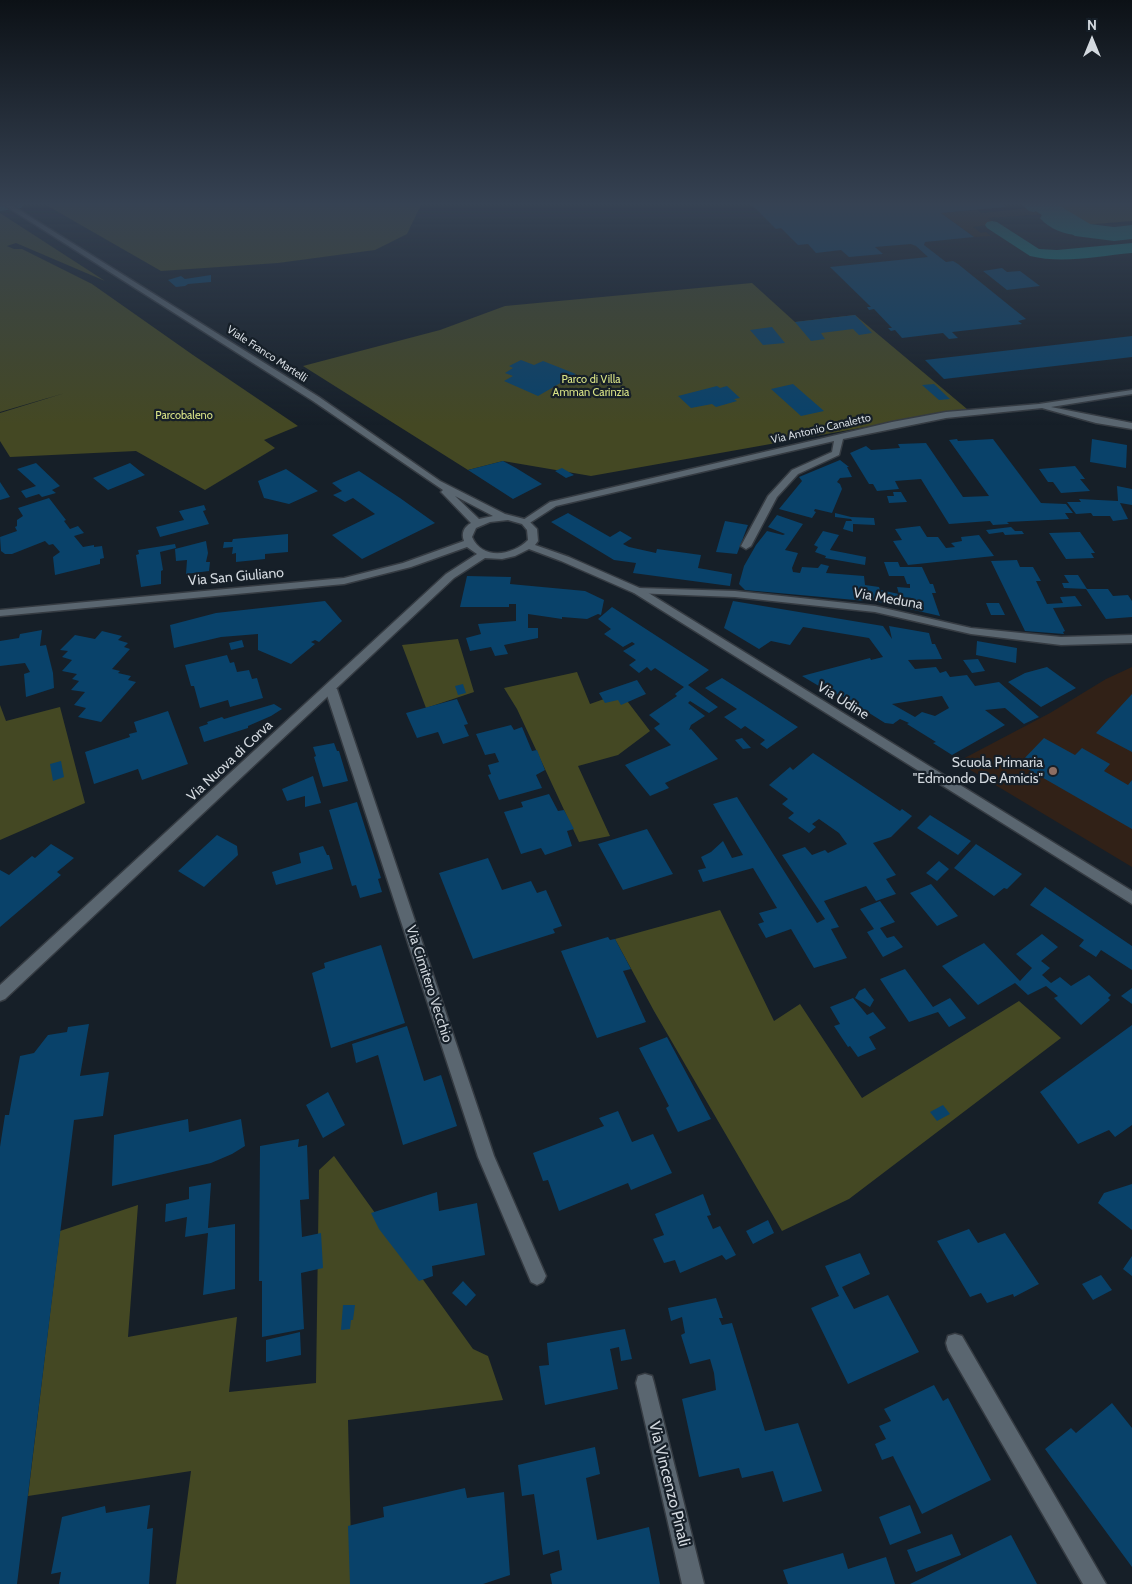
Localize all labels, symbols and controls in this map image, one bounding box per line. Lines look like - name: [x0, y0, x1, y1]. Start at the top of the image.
- north arrow: [1067, 15, 1117, 65]
- text: N: [1087, 16, 1097, 34]
- street label: Viale Franco Martelli: [224, 323, 310, 385]
- park label: Parco di Villa Amman Carinzia: [553, 373, 629, 399]
- park label: Parcobaleno: [155, 409, 213, 423]
- street label: Via Antonio Canaletto: [770, 411, 872, 447]
- street label: Via San Giuliano: [187, 564, 285, 590]
- street label: Via Meduna: [852, 585, 924, 613]
- street label: Via Udine: [814, 679, 872, 723]
- street label: Via Nuova di Corva: [184, 717, 276, 805]
- place label: Scuola Primaria "Edmondo De Amicis": [913, 755, 1043, 788]
- marker: Scuola Primaria "Edmondo De Amicis": [1047, 765, 1059, 777]
- street label: Via Cimitero Vecchio: [402, 923, 456, 1045]
- street label: Via Vincenzo Pinali: [644, 1419, 694, 1549]

